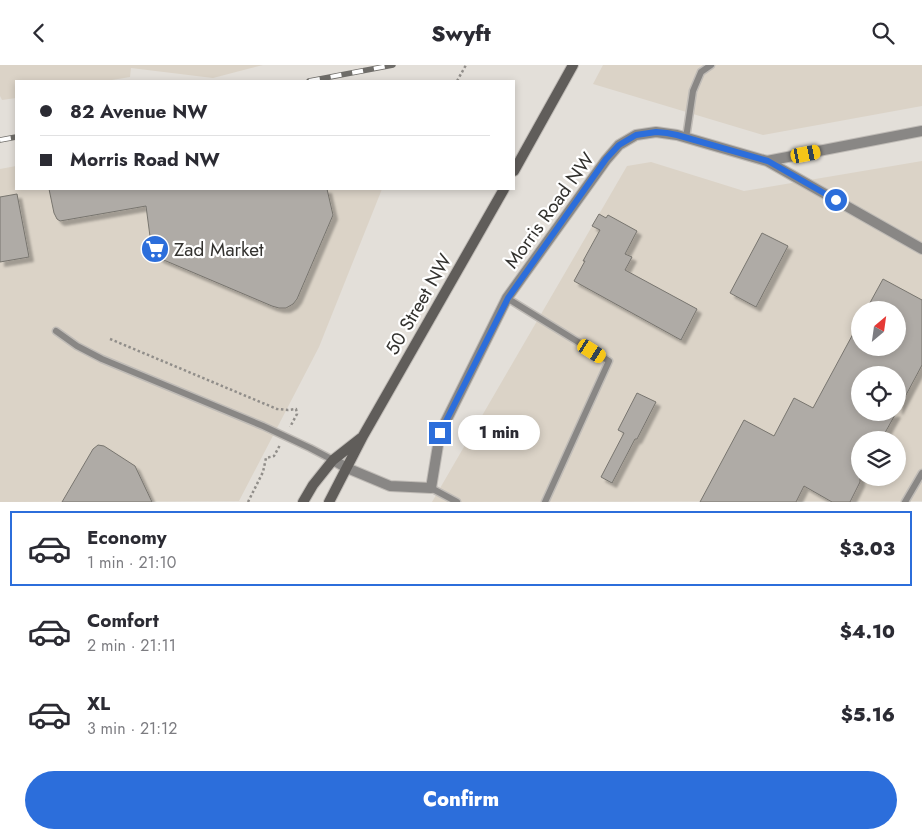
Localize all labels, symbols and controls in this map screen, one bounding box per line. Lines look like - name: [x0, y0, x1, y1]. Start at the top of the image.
- text: Swyft: [431, 17, 491, 49]
- icon: back: [25, 19, 53, 47]
- icon: search: [869, 19, 897, 47]
- text: 82 Avenue NW: [70, 98, 207, 125]
- car: [789, 144, 822, 164]
- text: Morris Road NW: [70, 146, 220, 173]
- street label: Morris Road NW: [498, 147, 601, 274]
- route start: [825, 189, 847, 211]
- supermarket icon: Zad Market: [140, 234, 170, 264]
- place label: Zad Market: [174, 236, 264, 263]
- street label: 50 Street NW: [379, 249, 458, 360]
- north arrow: [851, 301, 906, 356]
- map controls: [851, 301, 906, 486]
- car: [575, 337, 608, 365]
- button: locate: [851, 366, 906, 421]
- callout: 1 min: [458, 415, 540, 451]
- text: 1 min: [479, 421, 519, 444]
- route end: [429, 422, 451, 444]
- button: layers: [851, 431, 906, 486]
- text: Economy: [87, 524, 167, 551]
- icon: car: [27, 526, 72, 571]
- text: $3.03: [840, 535, 895, 562]
- text: 1 min · 21:10: [87, 551, 176, 574]
- text: Comfort: [87, 607, 159, 634]
- icon: car: [27, 609, 72, 654]
- text: $4.10: [840, 618, 895, 645]
- text: 2 min · 21:11: [87, 634, 176, 657]
- text: XL: [87, 690, 110, 717]
- icon: car: [27, 692, 72, 737]
- text: $5.16: [841, 701, 895, 728]
- text: 3 min · 21:12: [87, 717, 177, 740]
- button: Confirm: [25, 771, 897, 829]

